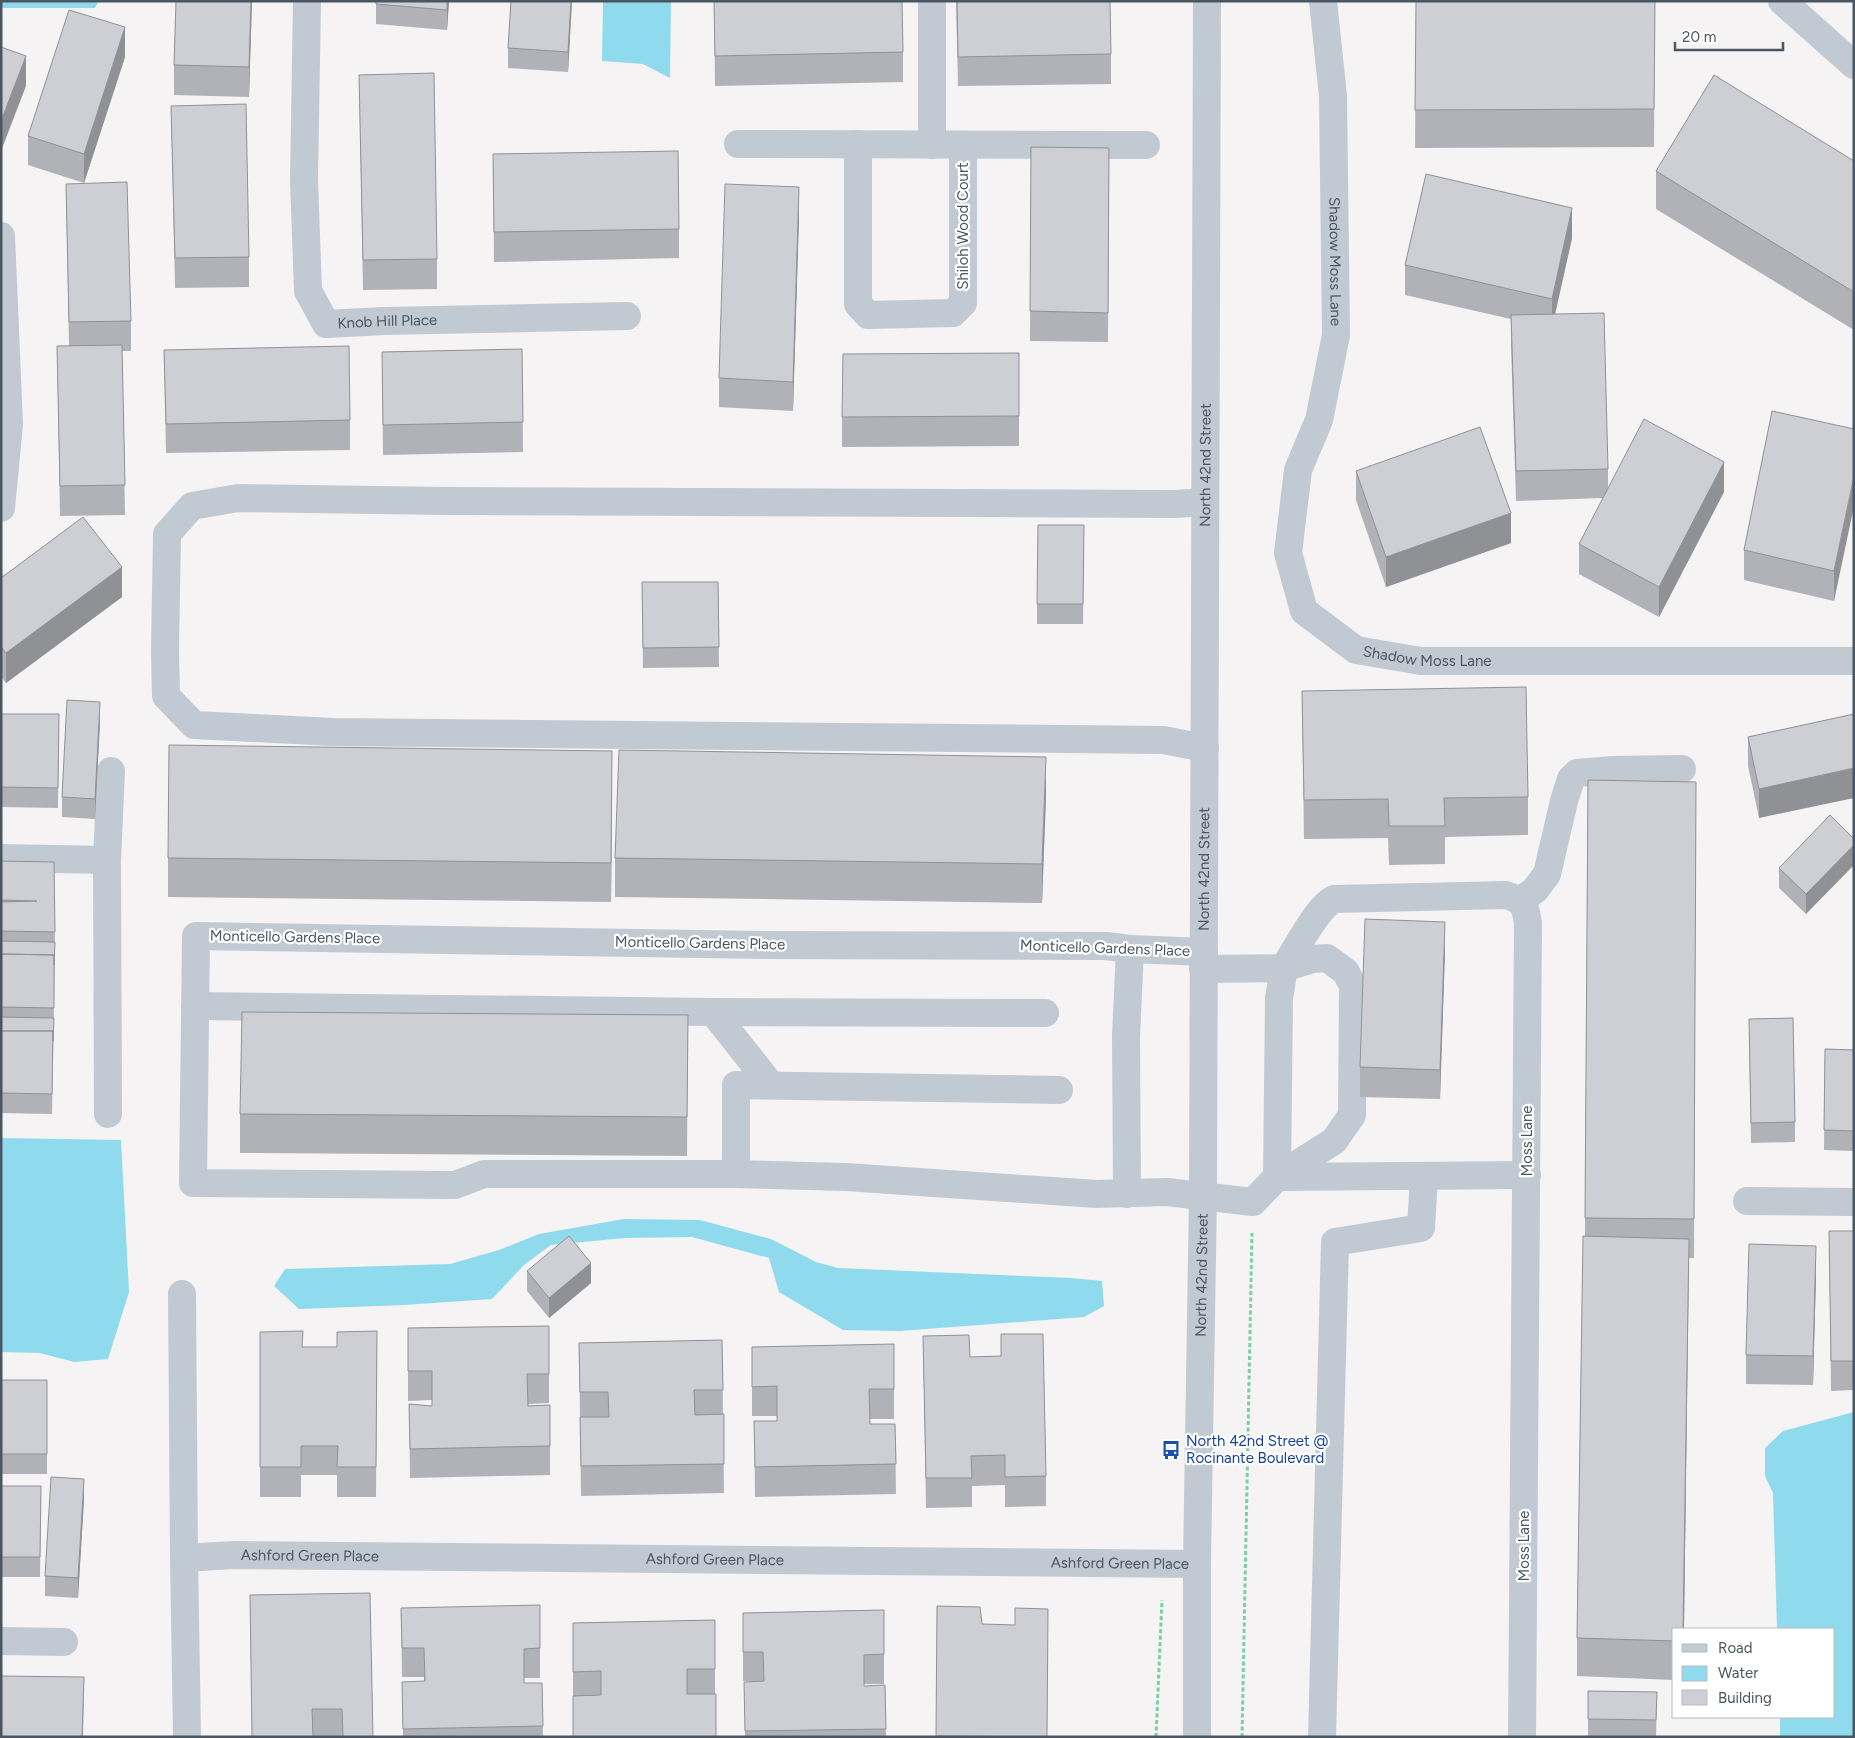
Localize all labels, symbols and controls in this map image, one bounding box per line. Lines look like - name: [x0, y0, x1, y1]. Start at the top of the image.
- scale bar: [1675, 20, 1782, 52]
- text: 20 m: [1682, 28, 1716, 46]
- street label: Shiloh Wood Court: [954, 162, 972, 290]
- street label: Shadow Moss Lane: [1325, 197, 1345, 326]
- street label: Knob Hill Place: [337, 311, 437, 332]
- street label: North 42nd Street: [1196, 403, 1215, 527]
- street label: Shadow Moss Lane: [1362, 642, 1491, 670]
- street label: North 42nd Street: [1195, 807, 1213, 931]
- street label: Monticello Gardens Place: [210, 927, 380, 947]
- street label: Monticello Gardens Place: [615, 933, 785, 953]
- street label: Monticello Gardens Place: [1020, 936, 1190, 960]
- street label: Moss Lane: [1518, 1105, 1536, 1177]
- street label: North 42nd Street: [1192, 1213, 1212, 1337]
- place label: North 42nd Street @ Rocinante Boulevard: [1186, 1432, 1328, 1467]
- bus stop icon: North 42nd Street @ Rocinante Boulevard: [1160, 1439, 1182, 1461]
- street label: Moss Lane: [1515, 1510, 1533, 1582]
- street label: Ashford Green Place: [241, 1546, 379, 1565]
- street label: Ashford Green Place: [646, 1550, 784, 1569]
- street label: Ashford Green Place: [1051, 1554, 1189, 1573]
- legend: [1672, 1628, 1835, 1718]
- text: Road: [1718, 1639, 1753, 1657]
- text: Water: [1718, 1664, 1758, 1682]
- text: Building: [1718, 1689, 1772, 1707]

